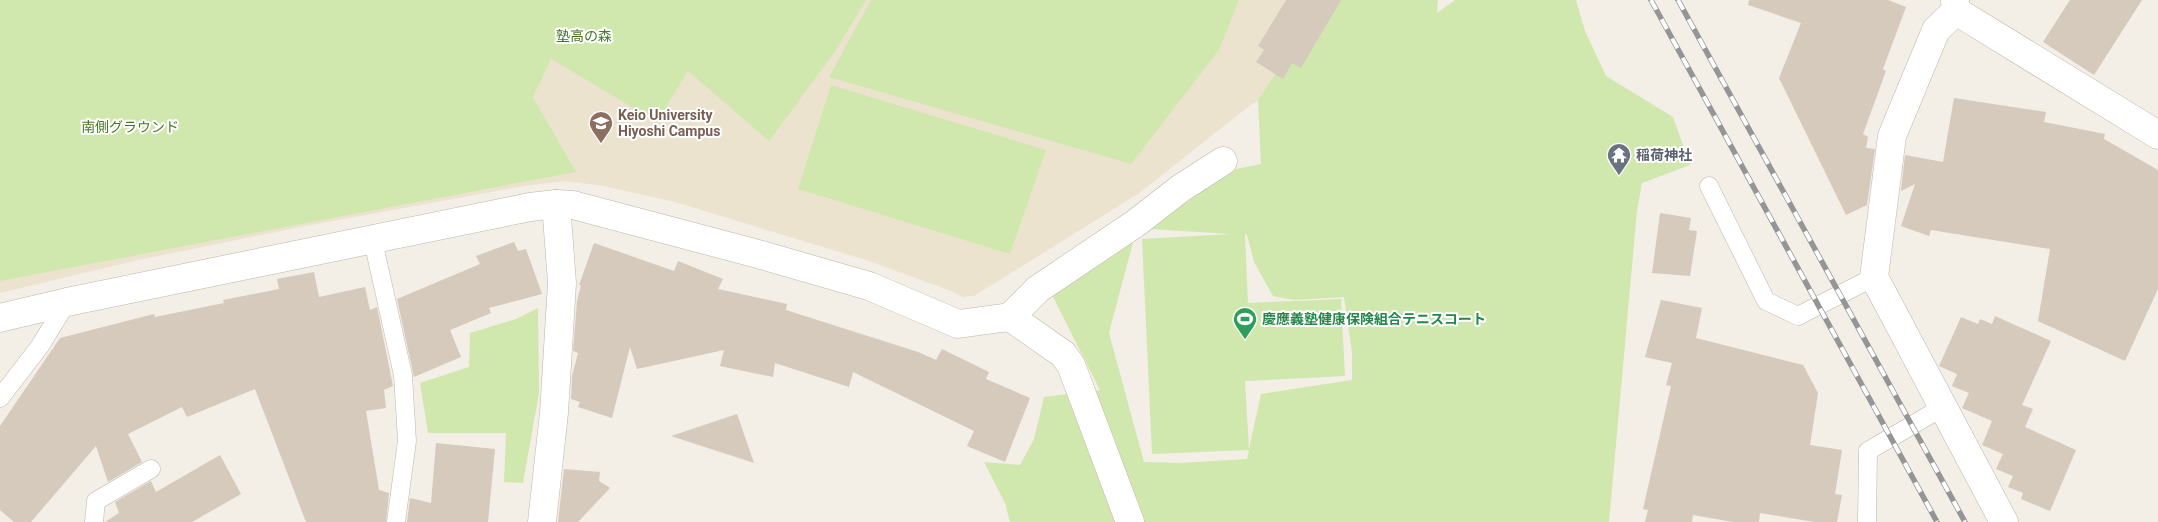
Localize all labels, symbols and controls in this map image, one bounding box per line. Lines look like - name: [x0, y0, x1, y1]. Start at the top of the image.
- park label: 塾高の森: [556, 28, 612, 44]
- place label: Keio University Hiyoshi Campus: [618, 107, 720, 139]
- school or university icon: Keio University Hiyoshi Campus: [588, 110, 614, 144]
- park label: 南側グラウンド: [81, 119, 179, 135]
- temple icon: 稲荷神社: [1606, 142, 1632, 176]
- place label: 稲荷神社: [1636, 147, 1692, 163]
- sports icon: 慶應義塾健康保険組合テニスコート: [1232, 306, 1258, 340]
- place label: 慶應義塾健康保険組合テニスコート: [1262, 311, 1486, 327]

